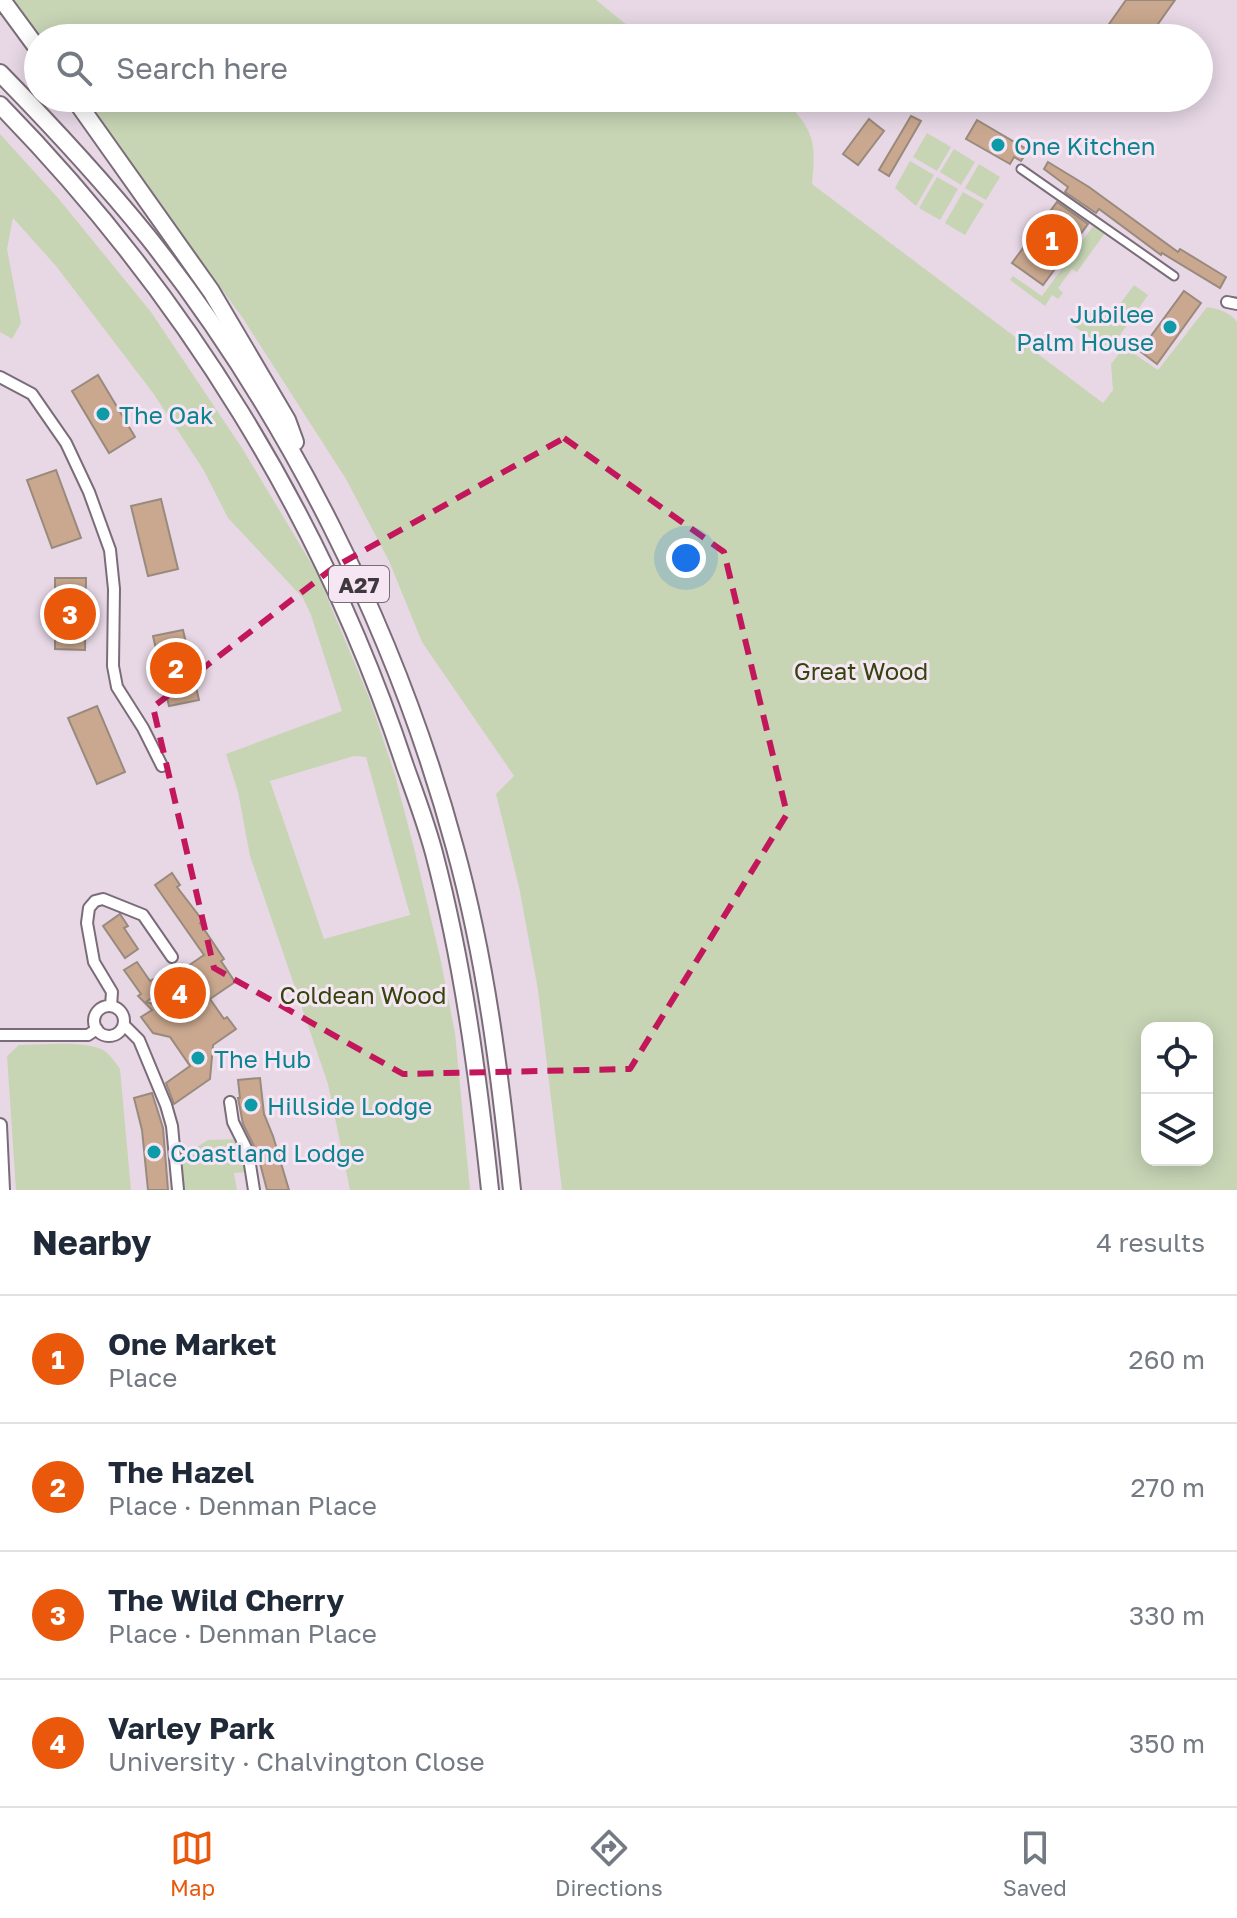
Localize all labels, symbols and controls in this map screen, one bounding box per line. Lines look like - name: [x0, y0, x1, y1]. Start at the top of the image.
- search box: [24, 24, 1213, 112]
- icon: search: [52, 46, 96, 90]
- text: Search here: [116, 50, 288, 86]
- place label: One Kitchen: [1014, 131, 1156, 160]
- marker: One Kitchen: [989, 136, 1007, 154]
- pin: 1: [1026, 210, 1078, 270]
- place label: Jubilee Palm House: [1016, 299, 1154, 356]
- marker: Jubilee Palm House: [1161, 318, 1179, 336]
- place label: The Oak: [119, 400, 213, 429]
- marker: The Oak: [94, 405, 112, 423]
- your location: [666, 538, 706, 578]
- road number: A27: [329, 566, 389, 602]
- pin: 3: [44, 584, 96, 644]
- pin: 2: [150, 638, 202, 698]
- park label: Great Wood: [794, 656, 928, 685]
- pin: 4: [154, 963, 206, 1023]
- park label: Coldean Wood: [280, 980, 446, 1009]
- map controls: [1141, 1022, 1213, 1166]
- button: locate: [1141, 1022, 1213, 1094]
- place label: The Hub: [214, 1044, 311, 1073]
- marker: The Hub: [189, 1049, 207, 1067]
- place label: Hillside Lodge: [267, 1091, 432, 1120]
- button: layers: [1141, 1094, 1213, 1166]
- marker: Hillside Lodge: [242, 1096, 260, 1114]
- place label: Coastland Lodge: [170, 1138, 365, 1167]
- marker: Coastland Lodge: [145, 1143, 163, 1161]
- text: Nearby: [32, 1222, 152, 1262]
- text: 4 results: [1096, 1227, 1205, 1258]
- text: One Market: [108, 1326, 277, 1362]
- text: 1: [51, 1344, 65, 1375]
- text: 260 m: [1129, 1344, 1205, 1375]
- text: Place: [108, 1362, 177, 1393]
- text: The Hazel: [108, 1454, 254, 1490]
- text: 2: [50, 1472, 66, 1503]
- text: 270 m: [1131, 1472, 1205, 1503]
- text: Place · Denman Place: [108, 1490, 377, 1521]
- text: The Wild Cherry: [108, 1582, 344, 1618]
- text: 3: [50, 1600, 66, 1631]
- text: 330 m: [1129, 1600, 1205, 1631]
- text: Place · Denman Place: [108, 1618, 377, 1649]
- text: Varley Park: [108, 1710, 275, 1746]
- text: 4: [50, 1728, 66, 1759]
- text: 350 m: [1129, 1728, 1205, 1759]
- text: University · Chalvington Close: [108, 1746, 485, 1777]
- tab: Map: [170, 1826, 215, 1901]
- tab: Directions: [555, 1826, 663, 1901]
- tab: Saved: [1003, 1826, 1067, 1901]

